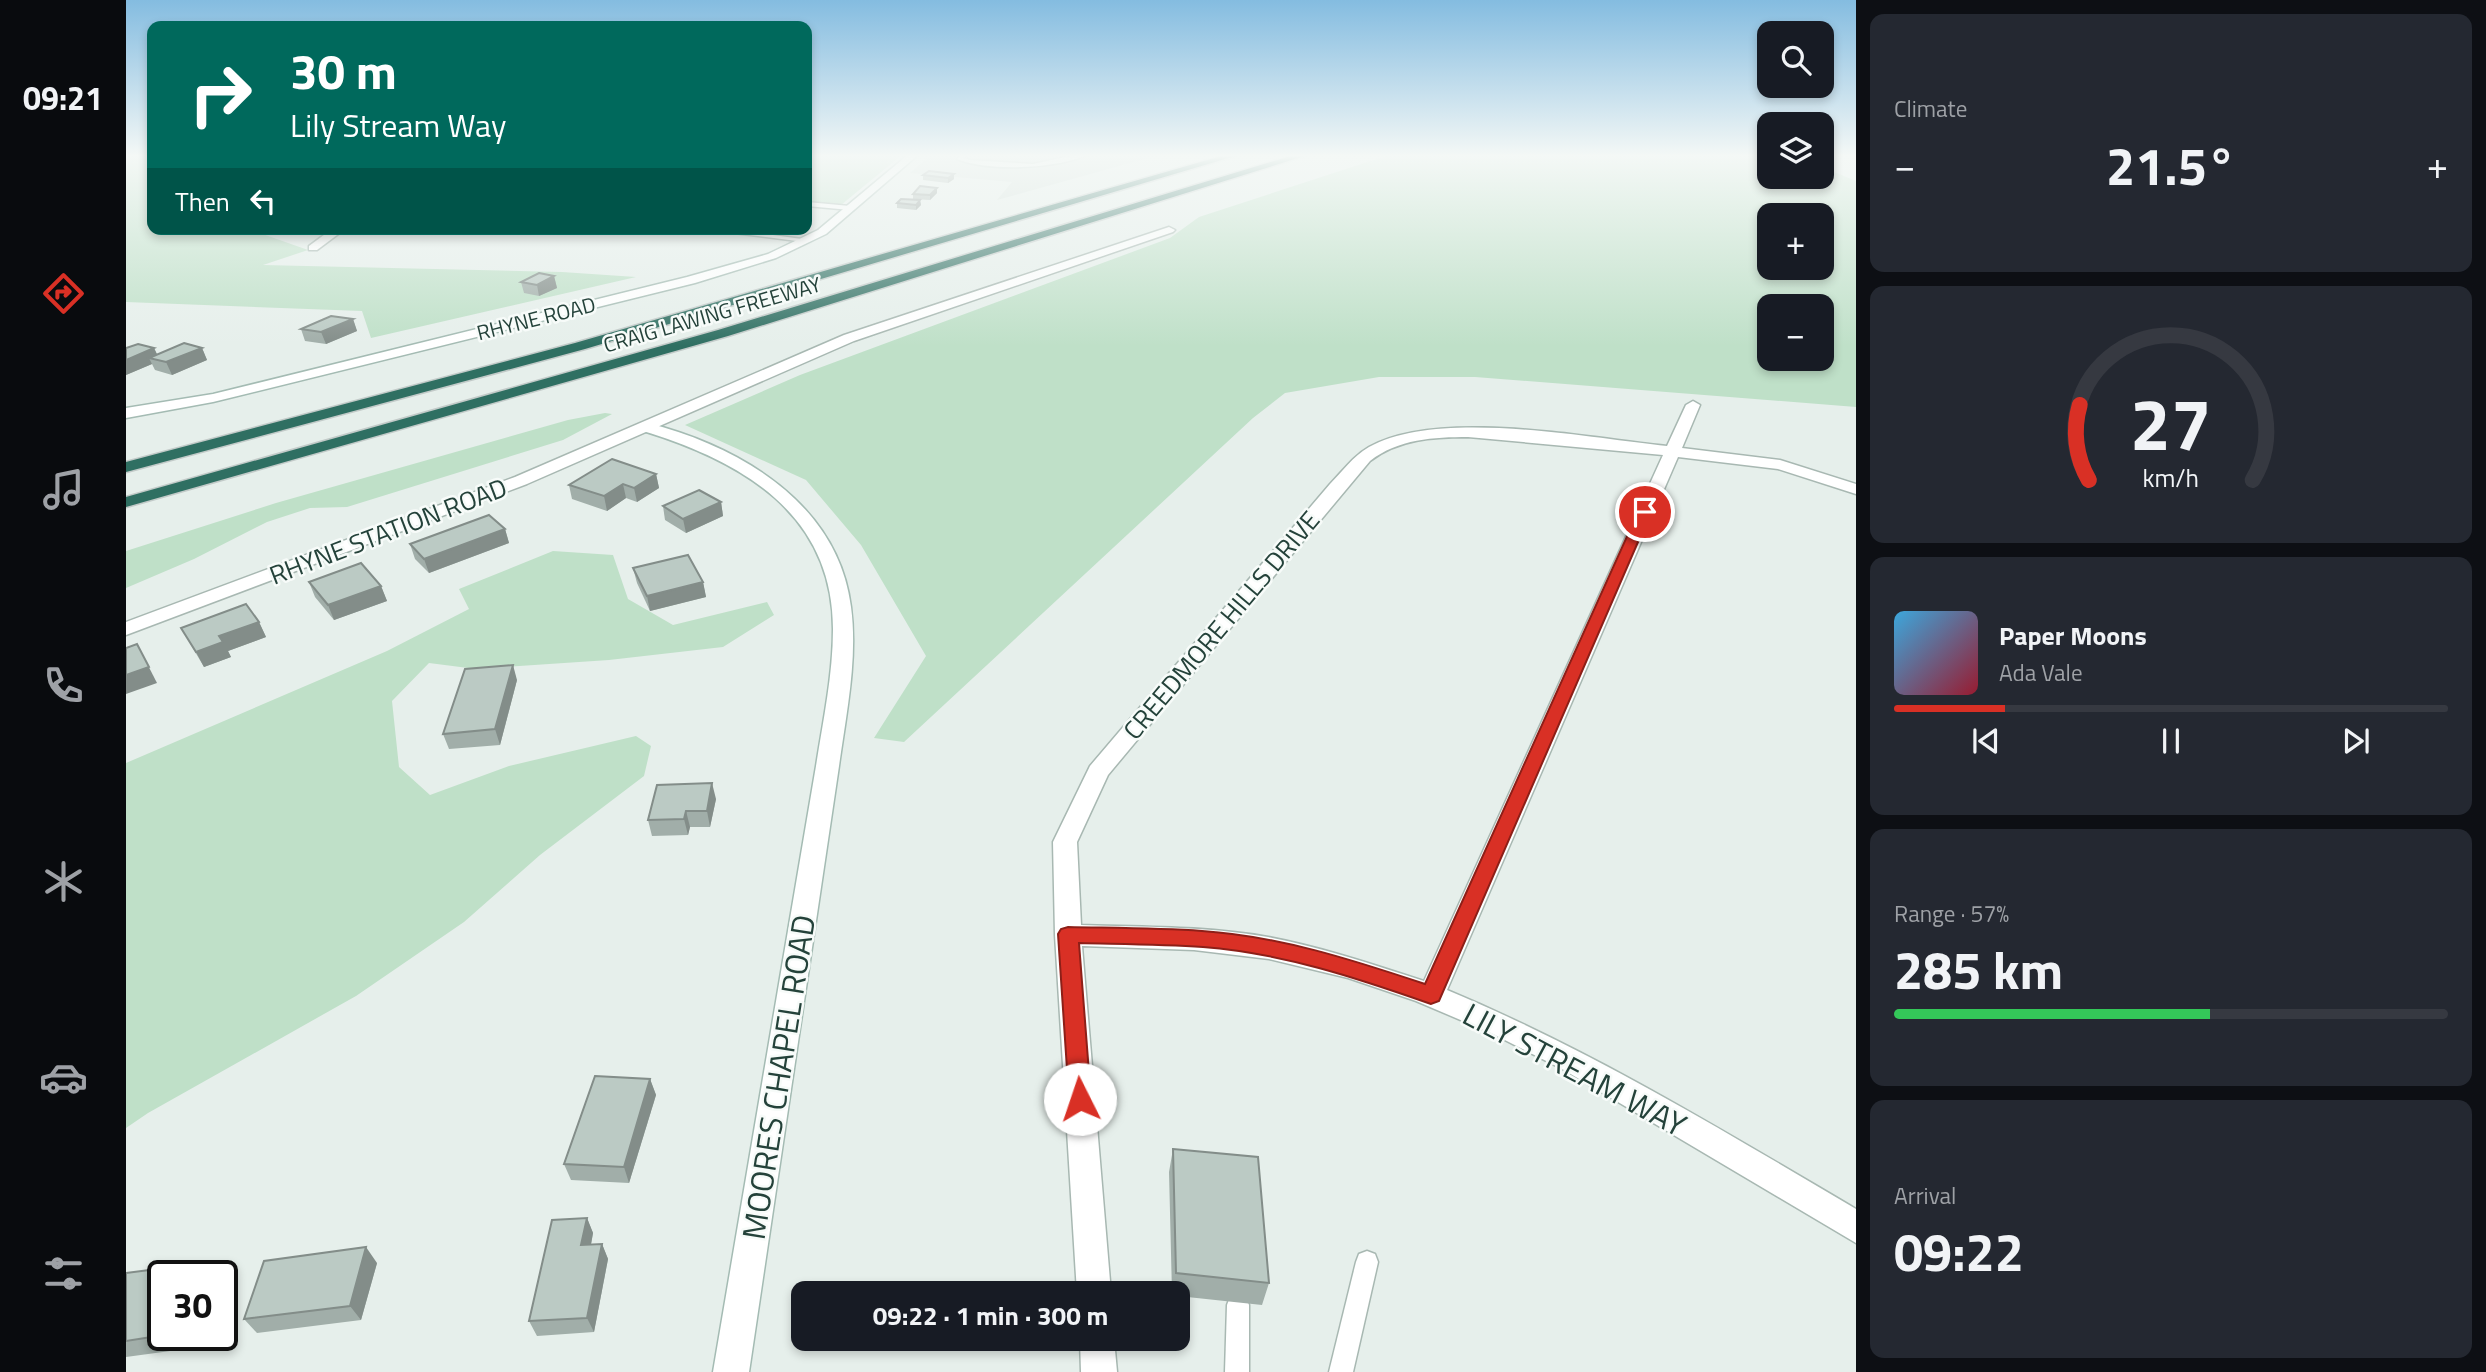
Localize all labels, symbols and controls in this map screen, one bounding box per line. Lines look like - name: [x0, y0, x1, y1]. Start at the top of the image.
- map controls: [1757, 21, 1834, 371]
- button: search: [1757, 21, 1834, 98]
- text: 30 m: [290, 33, 397, 108]
- icon: right: [175, 49, 266, 140]
- text: 09:21: [23, 74, 103, 122]
- text: Climate: [1894, 91, 1967, 126]
- text: Lily Stream Way: [290, 101, 506, 149]
- button: layers: [1757, 112, 1834, 189]
- text: 21.5°: [2106, 126, 2236, 205]
- text: −: [1894, 136, 1915, 194]
- text: +: [2427, 136, 2448, 194]
- text: Then: [175, 182, 230, 221]
- icon: left: [244, 182, 282, 220]
- button: +: [1757, 203, 1834, 280]
- street label: CRAIG LAWING FREEWAY: [599, 267, 825, 360]
- icon: directions: [39, 269, 88, 318]
- street label: RHYNE ROAD: [473, 288, 599, 348]
- button: −: [1757, 294, 1834, 371]
- text: 27: [2130, 369, 2212, 479]
- text: km/h: [2143, 459, 2199, 497]
- icon: music: [39, 465, 88, 514]
- street label: RHYNE STATION ROAD: [264, 468, 512, 594]
- pin: [1615, 482, 1675, 542]
- icon: arrive: [1626, 493, 1664, 531]
- street label: CREEDMORE HILLS DRIVE: [1113, 502, 1329, 748]
- text: Paper Moons: [1999, 616, 2147, 655]
- text: Ada Vale: [1999, 655, 2083, 690]
- icon: phone: [39, 661, 88, 710]
- icon: previous: [1967, 722, 2005, 760]
- icon: pause: [2152, 722, 2190, 760]
- icon: next: [2337, 722, 2375, 760]
- icon: climate: [39, 857, 88, 906]
- text: Range · 57%: [1894, 896, 2009, 931]
- street label: MOORES CHAPEL ROAD: [729, 911, 827, 1243]
- text: 285 km: [1894, 930, 2063, 1009]
- street label: LILY STREAM WAY: [1455, 990, 1695, 1148]
- icon: car: [39, 1053, 88, 1102]
- position arrow: [1043, 1062, 1117, 1136]
- text: Arrival: [1894, 1178, 1956, 1213]
- text: 09:22: [1894, 1212, 2024, 1291]
- icon: filters: [39, 1249, 88, 1298]
- speed limit sign: 30: [147, 1260, 238, 1351]
- text: 09:22 · 1 min · 300 m: [873, 1296, 1108, 1335]

